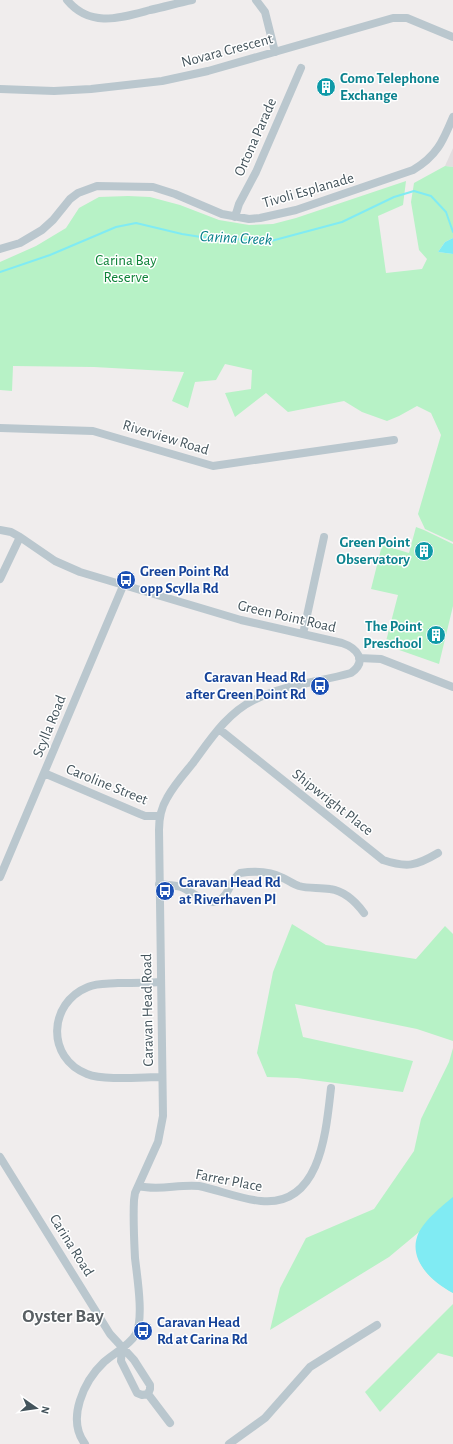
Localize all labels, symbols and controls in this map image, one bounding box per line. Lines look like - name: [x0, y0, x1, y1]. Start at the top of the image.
- street label: Novara Crescent: [180, 31, 275, 70]
- place label: Como Telephone Exchange: [340, 71, 439, 103]
- building icon: Como Telephone Exchange: [315, 76, 337, 98]
- street label: Ortona Parade: [232, 96, 279, 179]
- street label: Tivoli Esplanade: [261, 170, 356, 211]
- water label: Carina Creek: [199, 228, 273, 248]
- park label: Carina Bay Reserve: [95, 253, 157, 285]
- street label: Riverview Road: [121, 417, 211, 458]
- place label: Green Point Observatory: [336, 535, 410, 567]
- building icon: Green Point Observatory: [413, 540, 435, 562]
- place label: Green Point Rd opp Scylla Rd: [140, 564, 229, 596]
- bus stop icon: Green Point Rd opp Scylla Rd: [115, 569, 137, 591]
- street label: Green Point Road: [236, 598, 338, 635]
- place label: The Point Preschool: [363, 619, 422, 651]
- building icon: The Point Preschool: [425, 624, 447, 646]
- place label: Caravan Head Rd after Green Point Rd: [186, 670, 306, 702]
- bus stop icon: Caravan Head Rd after Green Point Rd: [309, 675, 331, 697]
- street label: Scylla Road: [30, 693, 69, 759]
- street label: Caroline Street: [64, 761, 150, 808]
- street label: Shipwright Place: [290, 766, 376, 838]
- place label: Caravan Head Rd at Riverhaven Pl: [179, 875, 281, 907]
- bus stop icon: Caravan Head Rd at Riverhaven Pl: [154, 880, 176, 902]
- street label: Caravan Head Road: [139, 953, 156, 1067]
- street label: Farrer Place: [194, 1167, 264, 1194]
- street label: Carina Road: [47, 1212, 97, 1279]
- district label: Oyster Bay: [22, 1307, 104, 1326]
- place label: Caravan Head Rd at Carina Rd: [157, 1315, 248, 1347]
- bus stop icon: Caravan Head Rd at Carina Rd: [132, 1320, 154, 1342]
- north arrow: [16, 1388, 56, 1428]
- text: N: [39, 1405, 51, 1415]

